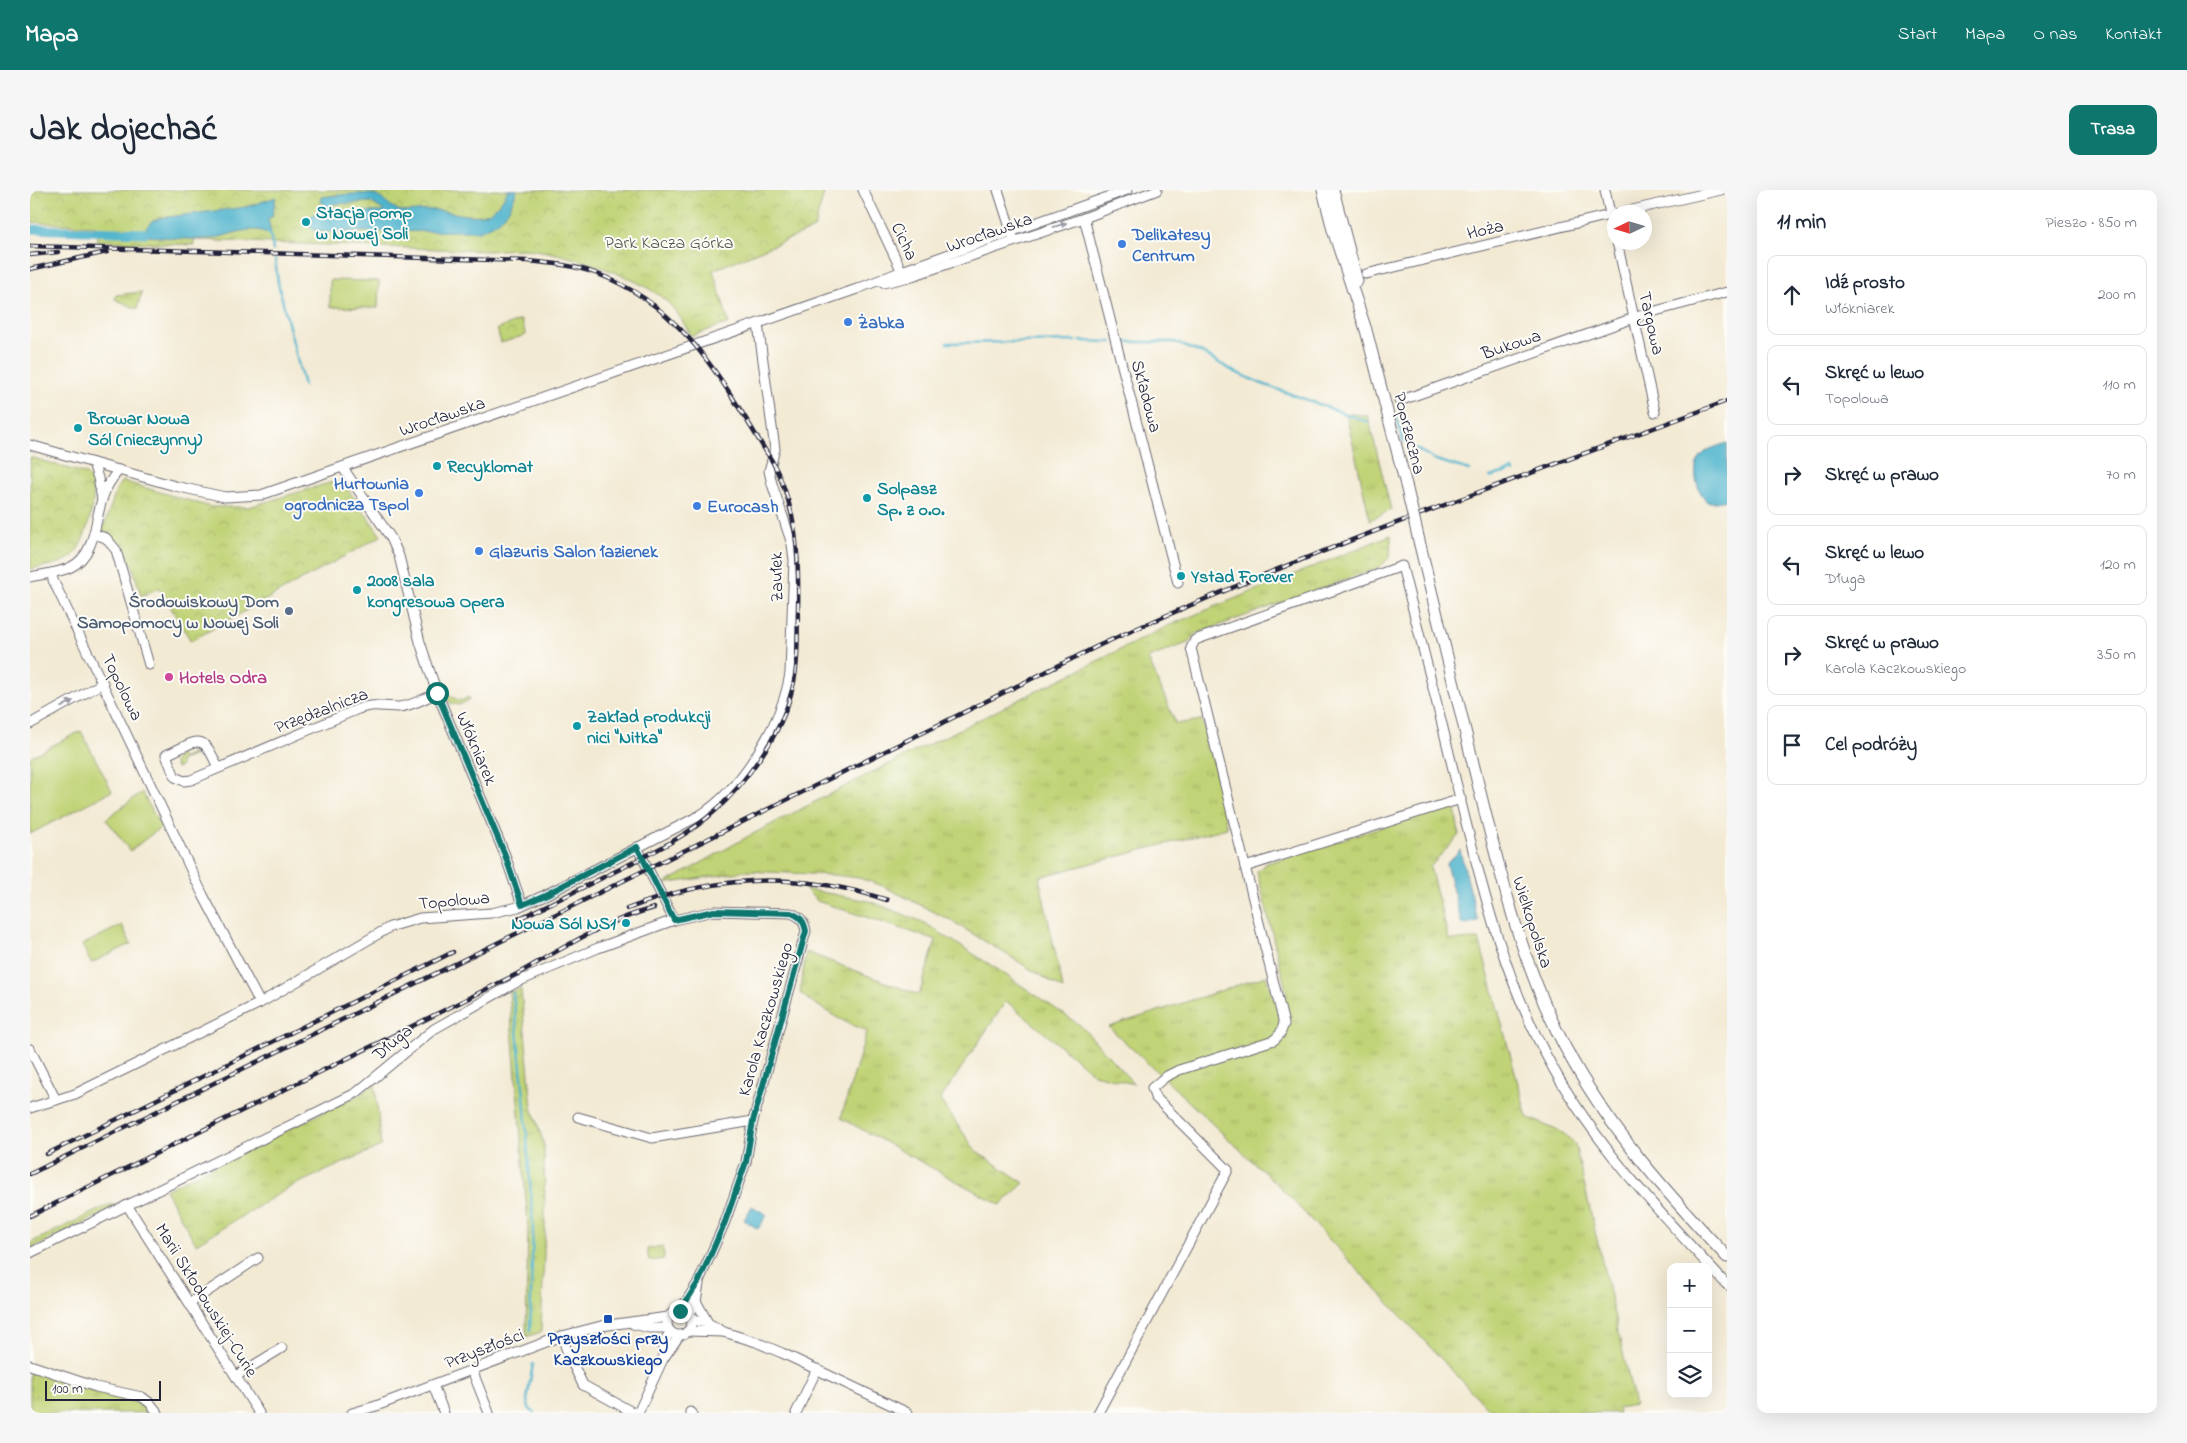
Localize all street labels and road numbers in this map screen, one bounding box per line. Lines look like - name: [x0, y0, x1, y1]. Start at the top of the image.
- street label: Wrocławska: [943, 207, 1036, 261]
- street label: Hoża: [1464, 214, 1507, 248]
- street label: Cicha: [883, 219, 923, 265]
- street label: Targowa: [1629, 289, 1670, 358]
- street label: Bukowa: [1478, 324, 1545, 368]
- street label: Składowa: [1123, 357, 1167, 436]
- street label: Poprzeczna: [1385, 390, 1431, 477]
- street label: Wrocławska: [396, 391, 489, 445]
- street label: Zaułek: [765, 552, 791, 602]
- street label: Topolowa: [94, 650, 149, 726]
- street label: Przędzalnicza: [271, 682, 372, 742]
- street label: Włókniarek: [448, 708, 502, 790]
- street label: Wielkopolska: [1504, 874, 1558, 972]
- street label: Topolowa: [417, 886, 491, 918]
- street label: Karola Kaczkowskiego: [733, 940, 802, 1100]
- street label: Długa: [367, 1019, 420, 1069]
- street label: Marii Skłodowskiej-Curie: [147, 1219, 264, 1384]
- street label: Przyszłości: [441, 1323, 528, 1377]

